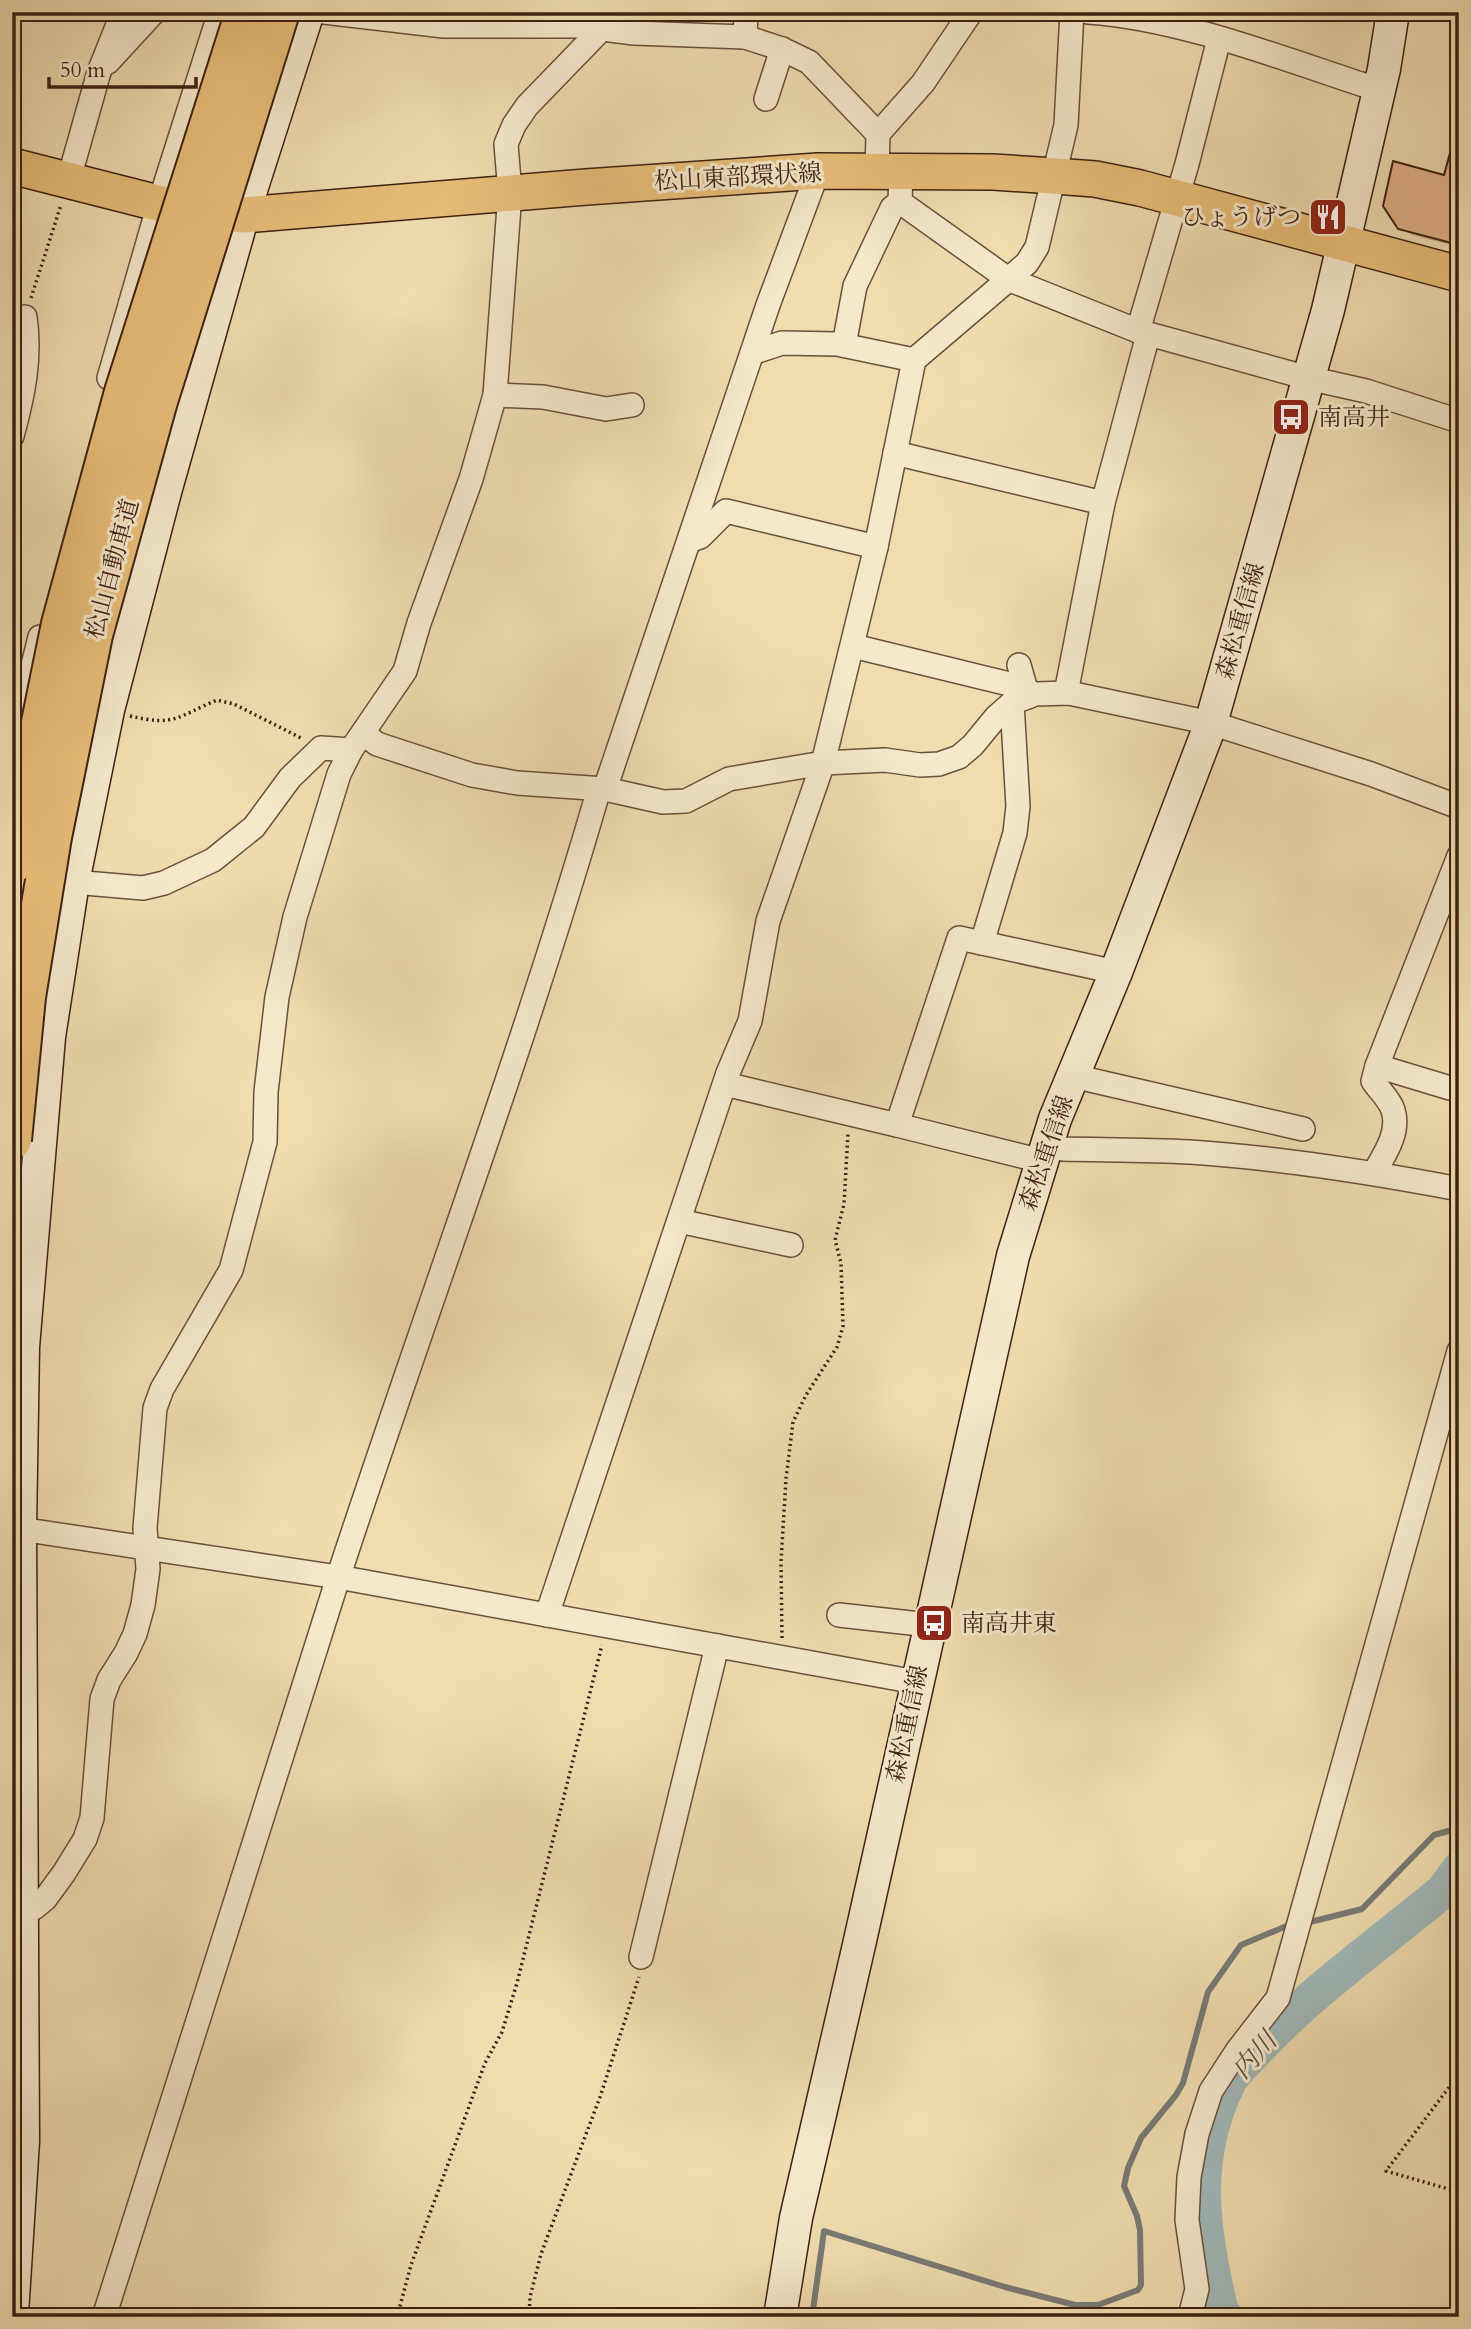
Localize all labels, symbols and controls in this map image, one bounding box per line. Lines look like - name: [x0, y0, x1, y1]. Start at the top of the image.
- scale bar: [49, 46, 196, 90]
- text: 50 m: [60, 56, 105, 85]
- street label: 松山東部環状線: [653, 157, 823, 198]
- restaurant icon: ひょうげつ: [1307, 196, 1349, 238]
- place label: ひょうげつ: [1181, 201, 1301, 234]
- bus stop icon: 南高井: [1270, 396, 1312, 438]
- place label: 南高井: [1318, 401, 1390, 434]
- street label: 松山自動車道: [78, 495, 147, 643]
- street label: 森松重信線: [1208, 559, 1273, 683]
- street label: 森松重信線: [1011, 1091, 1082, 1215]
- bus stop icon: 南高井東: [913, 1602, 955, 1644]
- place label: 南高井東: [961, 1607, 1057, 1640]
- street label: 森松重信線: [879, 1662, 936, 1786]
- water label: 内川: [1224, 2022, 1287, 2086]

